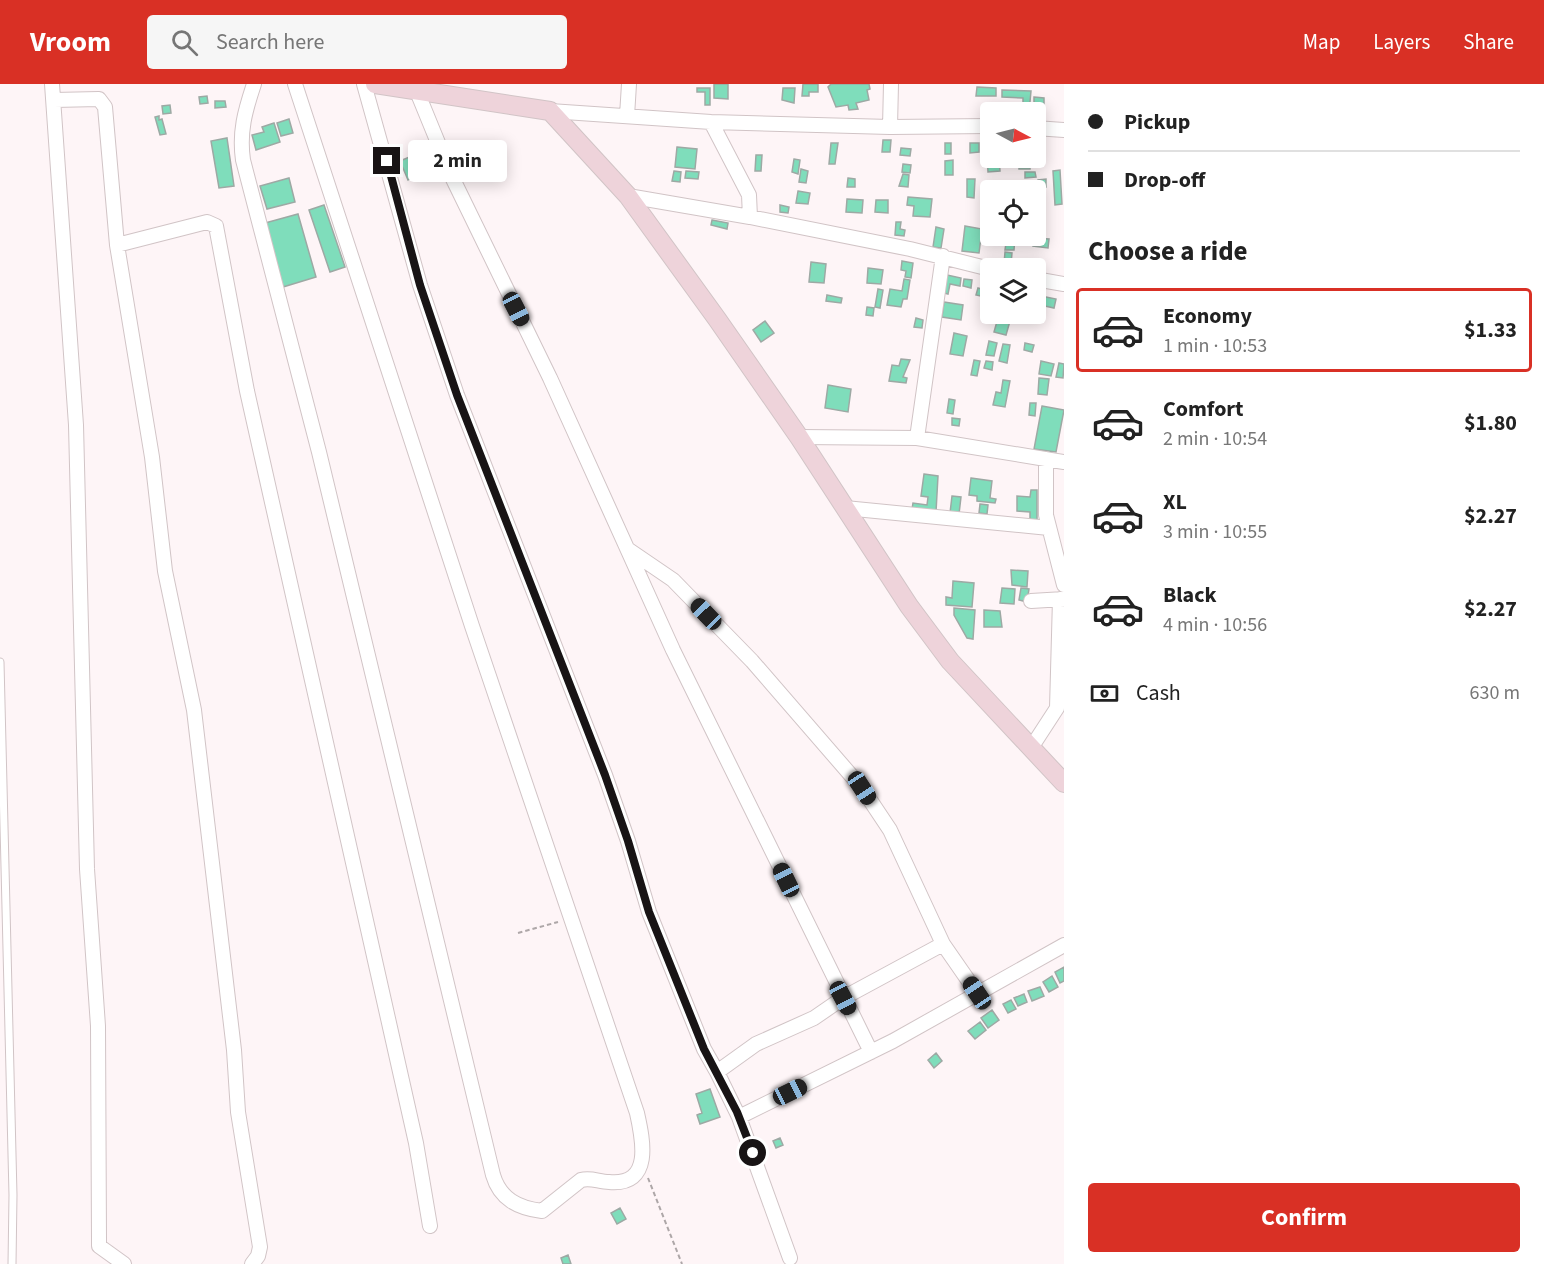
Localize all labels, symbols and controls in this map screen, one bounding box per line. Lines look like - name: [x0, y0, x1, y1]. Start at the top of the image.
- search box: [147, 15, 567, 69]
- text: Vroom: [30, 22, 111, 62]
- icon: search: [168, 26, 201, 59]
- text: Search here: [216, 26, 324, 58]
- text: Map: [1303, 27, 1340, 57]
- text: Layers: [1373, 27, 1430, 57]
- text: Share: [1463, 27, 1514, 57]
- north arrow: [980, 102, 1046, 168]
- map controls: [980, 102, 1046, 324]
- text: Pickup: [1124, 106, 1190, 138]
- callout: 2 min: [408, 140, 507, 182]
- route end: [373, 147, 400, 174]
- text: 2 min: [433, 147, 482, 175]
- text: Drop-off: [1124, 164, 1205, 196]
- button: locate: [980, 180, 1046, 246]
- text: Choose a ride: [1088, 232, 1248, 271]
- button: layers: [980, 258, 1046, 324]
- car: [500, 289, 532, 329]
- text: Economy: [1163, 300, 1252, 332]
- icon: car: [1091, 303, 1145, 357]
- text: $1.33: [1464, 314, 1517, 346]
- text: 1 min · 10:53: [1163, 332, 1267, 360]
- text: Comfort: [1163, 393, 1244, 425]
- icon: car: [1091, 396, 1145, 450]
- text: $1.80: [1464, 407, 1517, 439]
- text: 2 min · 10:54: [1163, 425, 1267, 453]
- text: XL: [1163, 486, 1187, 518]
- icon: car: [1091, 489, 1145, 543]
- text: $2.27: [1464, 500, 1517, 532]
- text: 3 min · 10:55: [1163, 518, 1267, 546]
- text: Black: [1163, 579, 1217, 611]
- icon: car: [1091, 582, 1145, 636]
- text: $2.27: [1464, 593, 1517, 625]
- car: [687, 595, 725, 633]
- text: 4 min · 10:56: [1163, 611, 1267, 639]
- icon: cash: [1088, 677, 1121, 710]
- text: Cash: [1136, 677, 1181, 709]
- text: 630 m: [1470, 679, 1520, 707]
- car: [845, 768, 879, 808]
- car: [770, 860, 802, 900]
- car: [959, 973, 995, 1013]
- car: [827, 978, 859, 1018]
- car: [770, 1076, 810, 1108]
- route start: [739, 1139, 766, 1166]
- button: Confirm: [1088, 1183, 1520, 1252]

